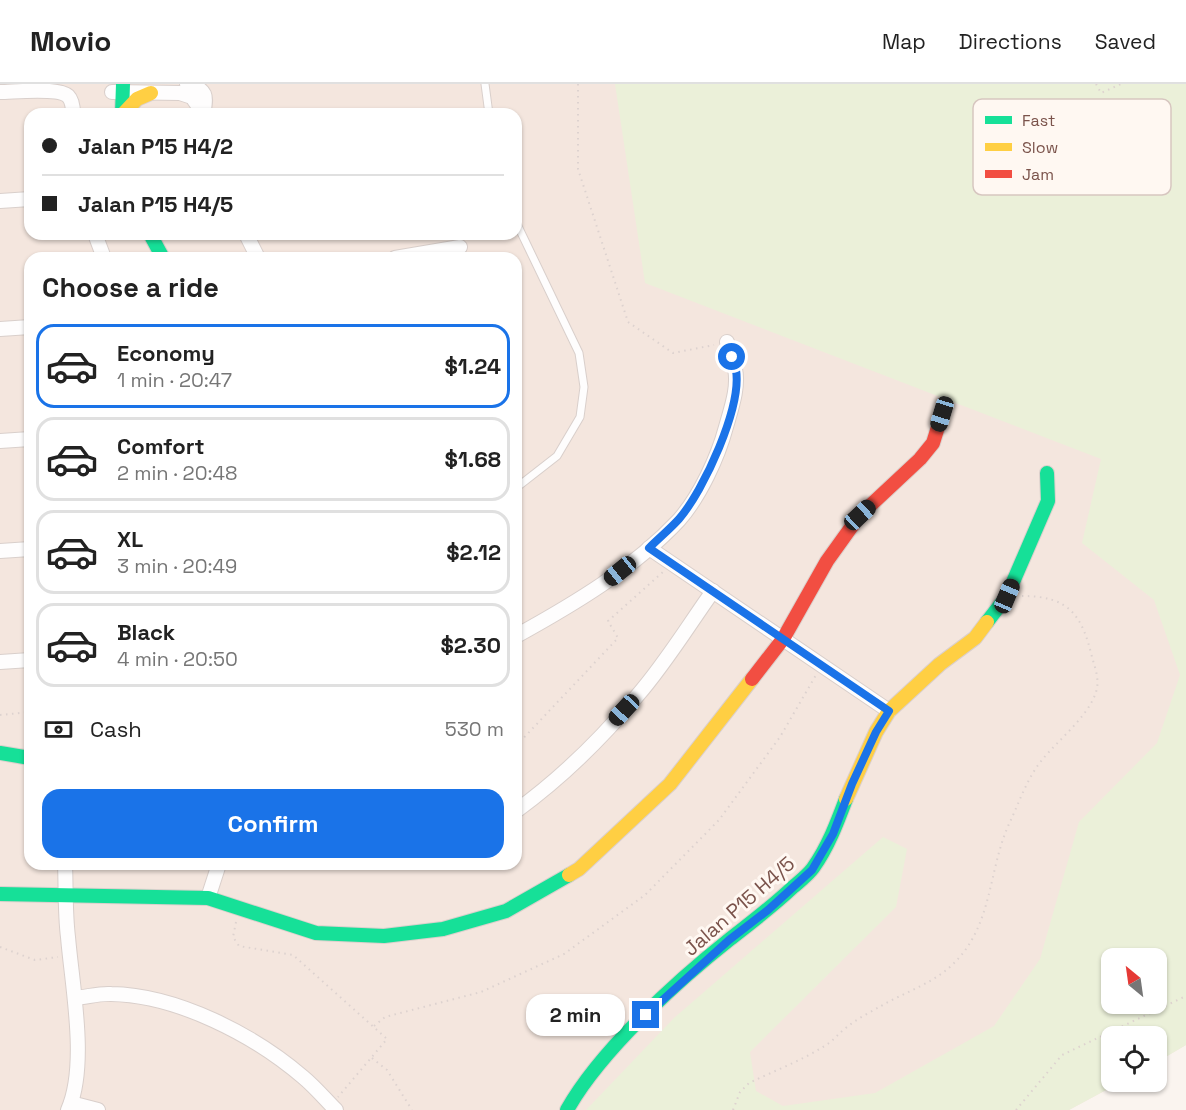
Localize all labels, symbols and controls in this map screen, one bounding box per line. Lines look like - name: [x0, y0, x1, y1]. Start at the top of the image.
- text: Movio: [30, 23, 111, 59]
- text: Map: [882, 28, 926, 55]
- text: Directions: [959, 28, 1062, 55]
- text: Saved: [1095, 28, 1156, 55]
- legend: [973, 99, 1171, 195]
- text: Fast: [1022, 110, 1055, 131]
- text: Jalan P15 H4/2: [78, 132, 233, 160]
- text: Slow: [1022, 137, 1058, 158]
- text: Jam: [1022, 164, 1054, 185]
- text: Jalan P15 H4/5: [78, 190, 233, 218]
- text: Choose a ride: [42, 270, 219, 305]
- icon: car: [45, 339, 99, 393]
- text: Economy: [117, 339, 215, 367]
- route start: [718, 343, 745, 370]
- text: $1.24: [444, 352, 501, 380]
- text: 1 min · 20:47: [117, 367, 232, 393]
- car: [928, 394, 956, 434]
- icon: car: [45, 432, 99, 486]
- text: Comfort: [117, 432, 205, 460]
- text: $1.68: [445, 445, 501, 473]
- text: 2 min · 20:48: [117, 460, 237, 486]
- car: [841, 496, 879, 534]
- icon: car: [45, 525, 99, 579]
- text: XL: [117, 525, 143, 553]
- text: $2.12: [446, 538, 501, 566]
- text: 3 min · 20:49: [117, 553, 237, 579]
- car: [600, 553, 640, 589]
- car: [992, 576, 1022, 616]
- icon: car: [45, 618, 99, 672]
- text: Black: [117, 618, 175, 646]
- text: $2.30: [440, 631, 501, 659]
- text: 4 min · 20:50: [117, 646, 238, 672]
- car: [605, 691, 643, 729]
- icon: cash: [42, 713, 75, 746]
- text: Cash: [90, 715, 142, 743]
- text: 530 m: [445, 716, 504, 742]
- button: Confirm: [42, 789, 504, 858]
- street label: Jalan P15 H4/5: [678, 851, 800, 961]
- north arrow: [1101, 948, 1167, 1014]
- map controls: [1101, 948, 1167, 1092]
- callout: 2 min: [526, 994, 625, 1036]
- route end: [632, 1001, 659, 1028]
- text: 2 min: [550, 1002, 601, 1028]
- button: locate: [1101, 1026, 1167, 1092]

